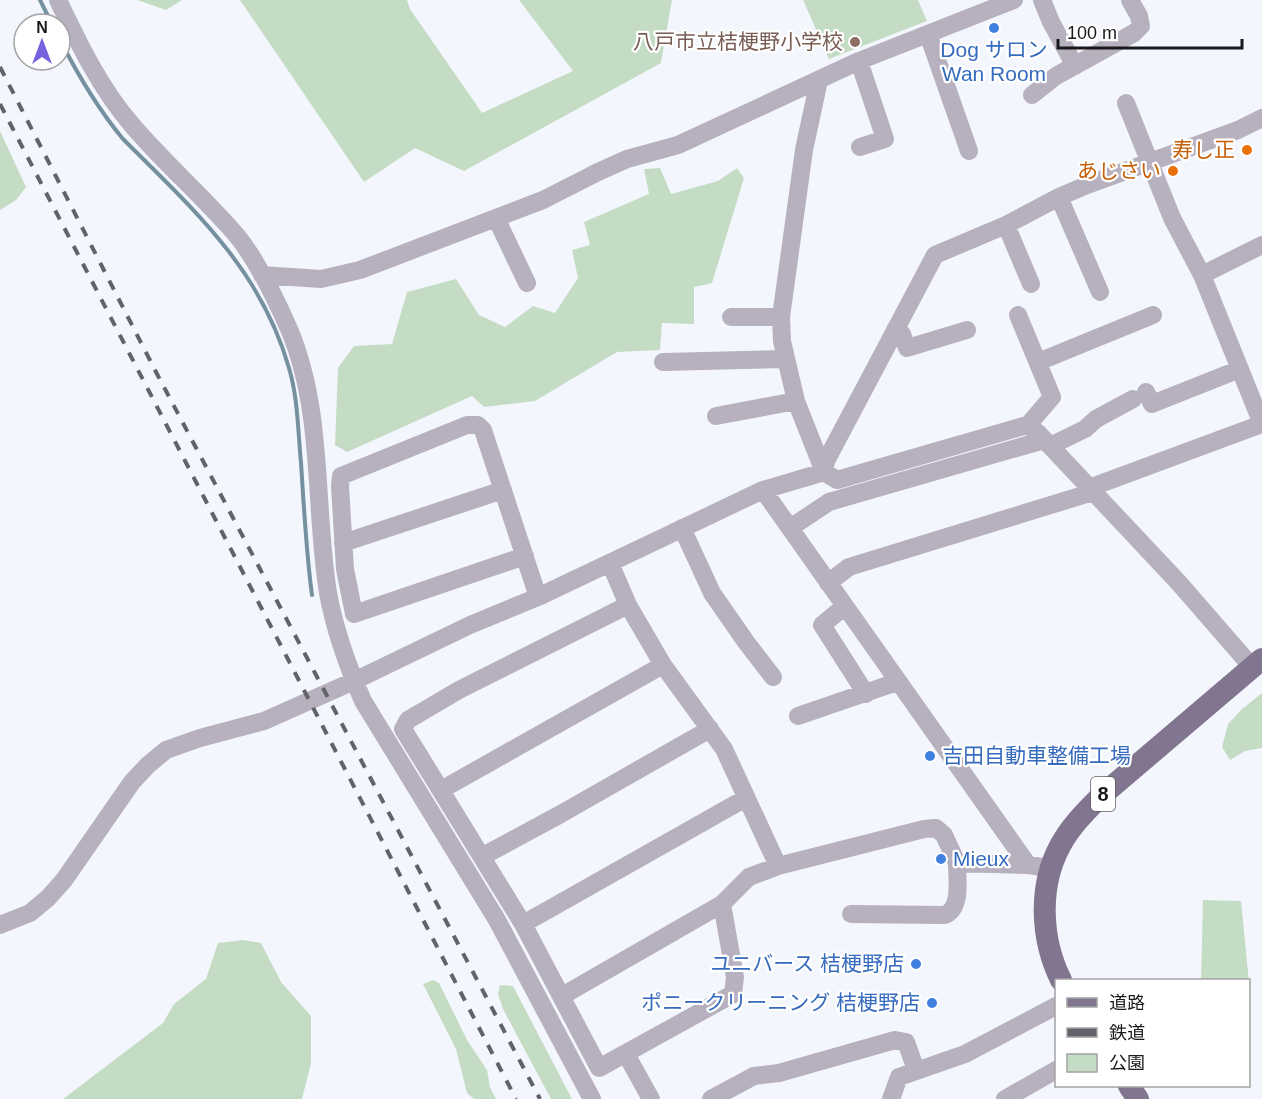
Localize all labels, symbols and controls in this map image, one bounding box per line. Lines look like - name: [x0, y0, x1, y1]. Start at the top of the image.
- north arrow: [12, 12, 72, 72]
- scale bar: [1058, 12, 1242, 50]
- text: N: [36, 19, 48, 36]
- marker: Dog サロン Wan Room: [987, 21, 1001, 35]
- text: 100 m: [1067, 23, 1117, 43]
- place label: 八戸市立桔梗野小学校: [633, 30, 843, 53]
- marker: 八戸市立桔梗野小学校: [848, 35, 862, 49]
- place label: Dog サロン Wan Room: [940, 38, 1048, 85]
- place label: 寿し正: [1172, 138, 1235, 161]
- marker: 寿し正: [1240, 143, 1254, 157]
- place label: あじさい: [1077, 159, 1161, 182]
- marker: あじさい: [1166, 164, 1180, 178]
- place label: 吉田自動車整備工場: [942, 744, 1131, 767]
- marker: 吉田自動車整備工場: [923, 749, 937, 763]
- road number: 8: [1091, 777, 1115, 811]
- place label: Mieux: [953, 847, 1010, 870]
- marker: Mieux: [934, 852, 948, 866]
- place label: ユニバース 桔梗野店: [710, 952, 904, 975]
- marker: ユニバース 桔梗野店: [909, 957, 923, 971]
- legend: [1055, 979, 1250, 1087]
- place label: ポニークリーニング 桔梗野店: [641, 991, 920, 1014]
- text: 道路: [1109, 993, 1145, 1013]
- marker: ポニークリーニング 桔梗野店: [925, 996, 939, 1010]
- text: 鉄道: [1109, 1023, 1145, 1043]
- text: 公園: [1109, 1053, 1145, 1073]

